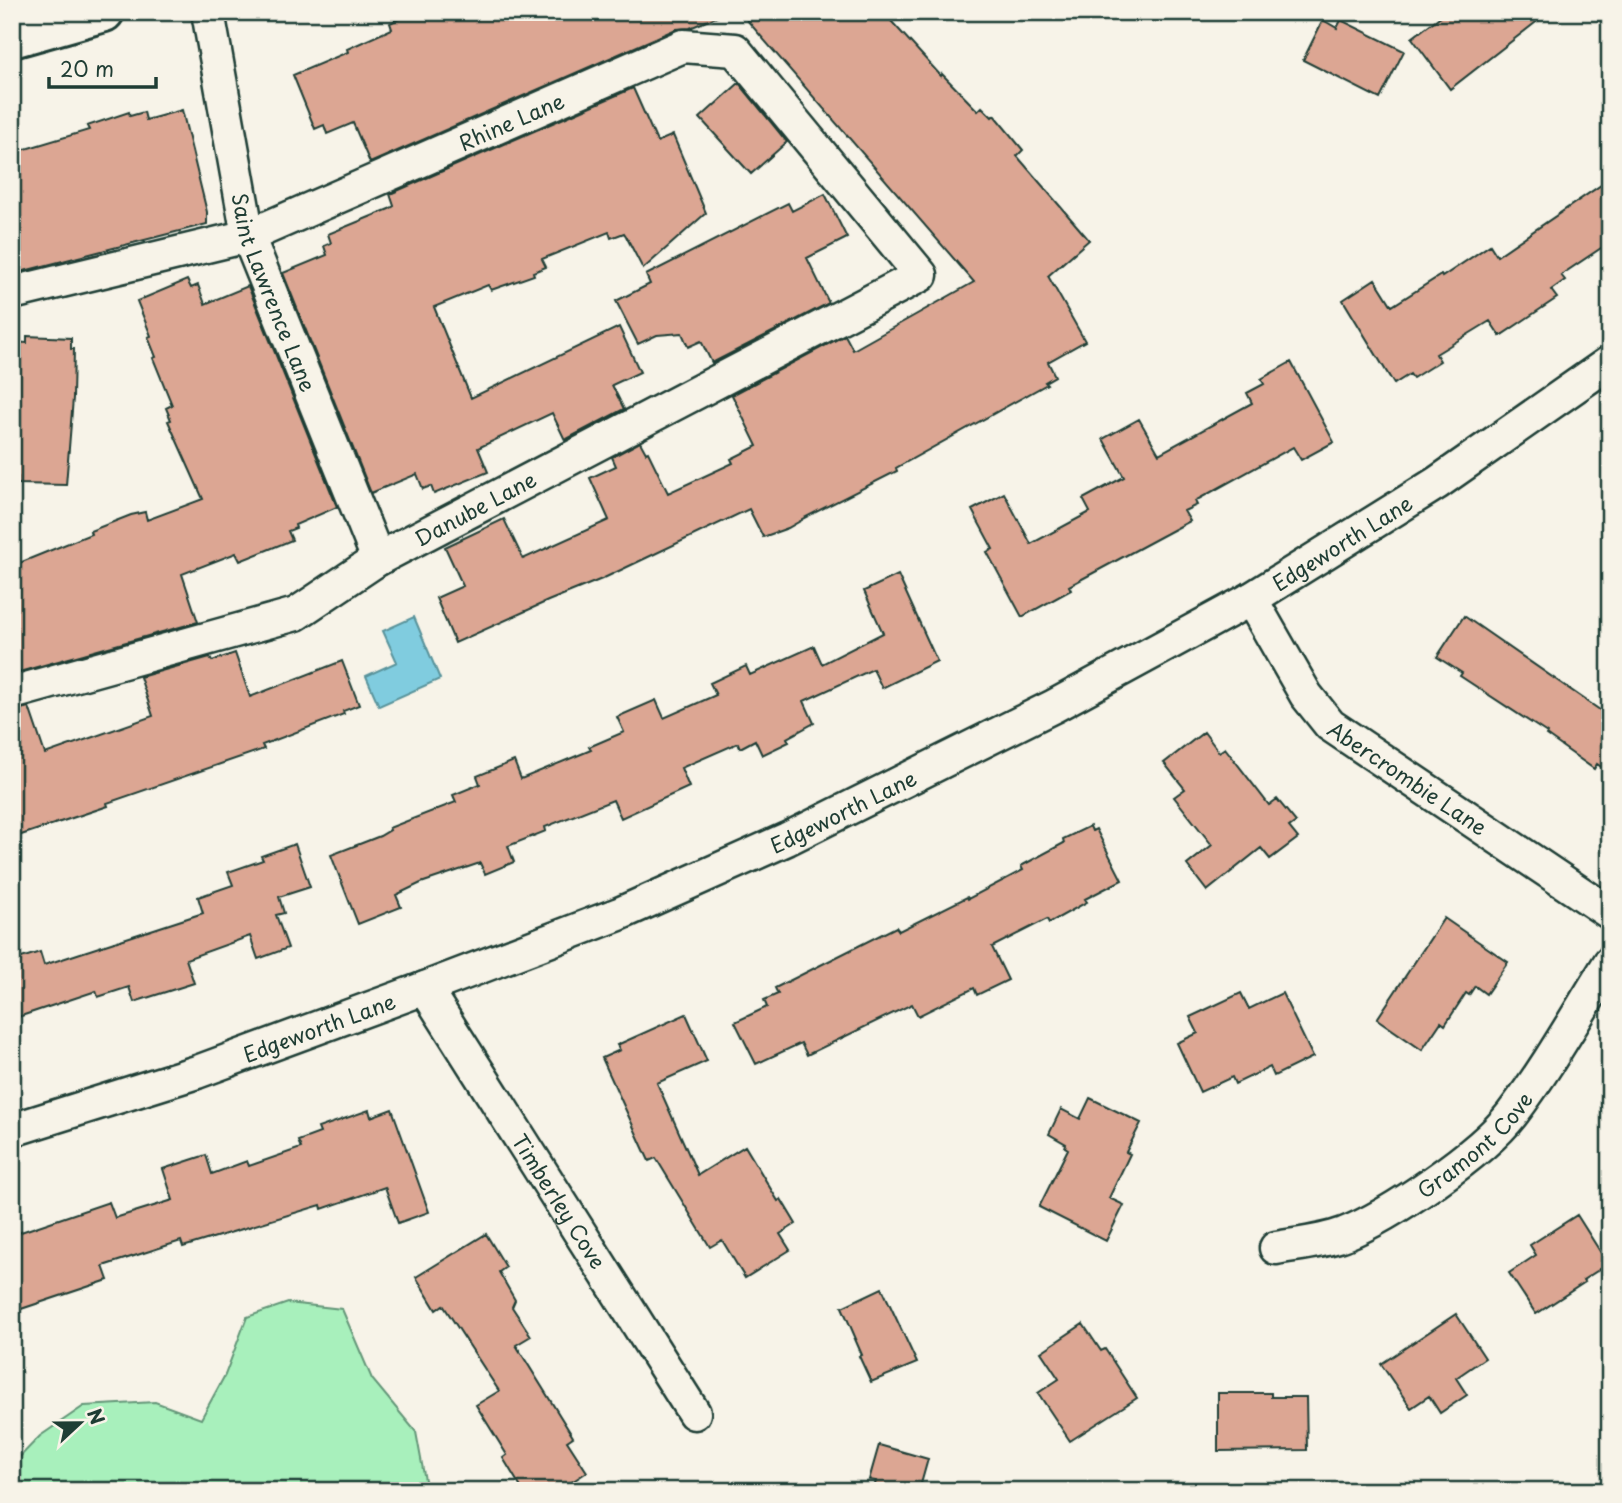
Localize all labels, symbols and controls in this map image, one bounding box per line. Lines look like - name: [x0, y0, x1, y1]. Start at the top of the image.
- scale bar: [49, 46, 156, 90]
- text: 20 m: [60, 52, 114, 84]
- street label: Rhine Lane: [453, 84, 569, 158]
- street label: Saint Lawrence Lane: [225, 190, 325, 396]
- street label: Danube Lane: [408, 462, 542, 554]
- street label: Edgeworth Lane: [1265, 486, 1418, 598]
- street label: Abercrombie Lane: [1322, 712, 1494, 843]
- street label: Edgeworth Lane: [764, 761, 922, 861]
- street label: Edgeworth Lane: [238, 984, 400, 1070]
- street label: Gramont Cove: [1410, 1085, 1540, 1205]
- street label: Timberley Cove: [505, 1127, 615, 1275]
- north arrow: [46, 1388, 116, 1458]
- text: N: [81, 1404, 112, 1428]

